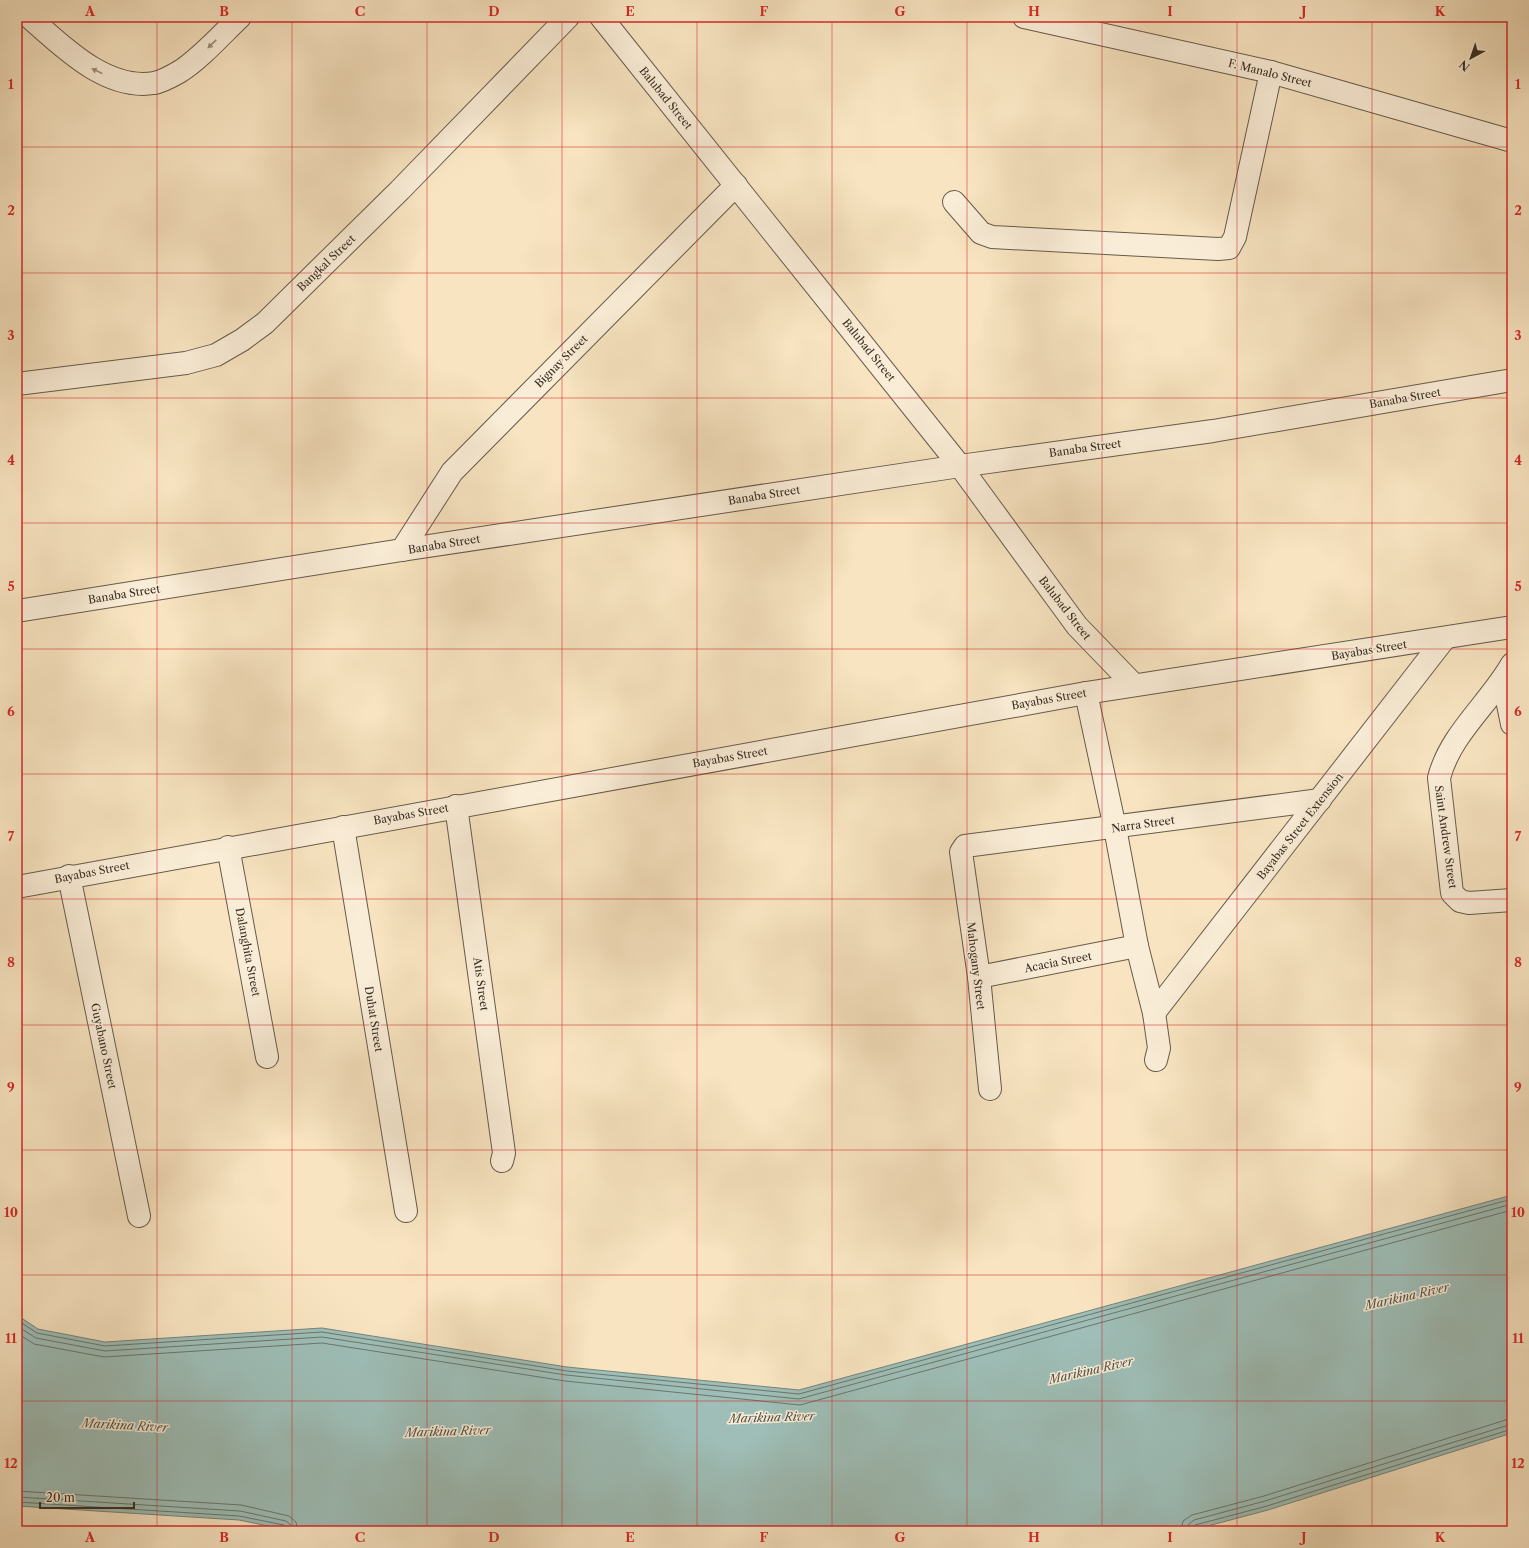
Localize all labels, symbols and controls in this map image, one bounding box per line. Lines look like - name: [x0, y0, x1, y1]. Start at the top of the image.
- text: A: [84, 3, 96, 19]
- text: B: [219, 3, 229, 19]
- text: C: [355, 3, 365, 19]
- text: D: [488, 3, 500, 19]
- text: E: [625, 3, 635, 19]
- text: F: [760, 3, 769, 19]
- text: G: [894, 3, 906, 19]
- text: H: [1028, 3, 1040, 19]
- text: I: [1167, 3, 1173, 19]
- text: J: [1299, 3, 1307, 19]
- text: K: [1435, 3, 1446, 19]
- north arrow: [1451, 38, 1491, 78]
- one-way arrow: [207, 39, 217, 49]
- street label: F. Manalo Street: [1227, 56, 1313, 90]
- text: N: [1456, 57, 1473, 74]
- street label: Balubad Street: [636, 64, 696, 132]
- one-way arrow: [91, 68, 102, 74]
- text: 1: [8, 76, 14, 92]
- text: 1: [1515, 76, 1521, 92]
- text: 2: [7, 202, 15, 218]
- text: 2: [1514, 202, 1522, 218]
- street label: Bangkal Street: [294, 232, 358, 294]
- street label: Balubad Street: [839, 316, 899, 384]
- text: 3: [7, 327, 15, 343]
- text: 3: [1514, 327, 1522, 343]
- street label: Bignay Street: [532, 332, 590, 390]
- street label: Banaba Street: [1368, 385, 1442, 411]
- street label: Banaba Street: [1048, 436, 1122, 460]
- text: 4: [7, 452, 15, 468]
- text: 4: [1514, 452, 1522, 468]
- street label: Banaba Street: [727, 482, 801, 508]
- street label: Banaba Street: [407, 531, 481, 557]
- street label: Balubad Street: [1036, 573, 1094, 643]
- text: 5: [7, 578, 15, 594]
- text: 5: [1514, 578, 1522, 594]
- street label: Banaba Street: [87, 581, 161, 607]
- street label: Bayabas Street: [1330, 637, 1408, 663]
- street label: Bayabas Street: [1010, 685, 1088, 713]
- text: 6: [7, 703, 15, 719]
- text: 6: [1514, 703, 1522, 719]
- street label: Bayabas Street: [691, 743, 769, 771]
- street label: Bayabas Street Extension: [1254, 770, 1346, 882]
- street label: Saint Andrew Street: [1432, 785, 1460, 890]
- street label: Bayabas Street: [372, 800, 450, 828]
- street label: Narra Street: [1111, 813, 1176, 835]
- text: 7: [8, 828, 15, 844]
- text: 7: [1515, 828, 1522, 844]
- street label: Bayabas Street: [53, 858, 131, 886]
- street label: Dalanghita Street: [233, 906, 264, 998]
- street label: Mahogany Street: [964, 921, 988, 1011]
- street label: Acacia Street: [1022, 949, 1093, 976]
- text: 8: [7, 954, 15, 970]
- text: 8: [1514, 954, 1522, 970]
- street label: Atis Street: [470, 955, 492, 1012]
- street label: Duhat Street: [362, 985, 386, 1053]
- street label: Guyabano Street: [88, 1002, 120, 1090]
- text: 9: [7, 1079, 15, 1095]
- text: 9: [1514, 1079, 1522, 1095]
- text: 10: [4, 1204, 18, 1220]
- text: 10: [1511, 1204, 1525, 1220]
- water label: Marikina River: [1361, 1279, 1452, 1313]
- text: 11: [5, 1330, 17, 1346]
- text: 11: [1512, 1330, 1524, 1346]
- water label: Marikina River: [1045, 1353, 1136, 1387]
- water label: Marikina River: [727, 1408, 817, 1426]
- water label: Marikina River: [80, 1415, 170, 1435]
- water label: Marikina River: [403, 1422, 493, 1440]
- text: 12: [4, 1455, 18, 1471]
- text: 12: [1511, 1455, 1525, 1471]
- scale bar: [40, 1484, 134, 1510]
- text: 20 m: [46, 1490, 75, 1505]
- text: A: [84, 1529, 96, 1545]
- text: B: [219, 1529, 229, 1545]
- text: C: [355, 1529, 365, 1545]
- text: D: [488, 1529, 500, 1545]
- text: E: [625, 1529, 635, 1545]
- text: F: [760, 1529, 769, 1545]
- text: G: [894, 1529, 906, 1545]
- text: H: [1028, 1529, 1040, 1545]
- text: I: [1167, 1529, 1173, 1545]
- text: J: [1299, 1529, 1307, 1545]
- text: K: [1435, 1529, 1446, 1545]

